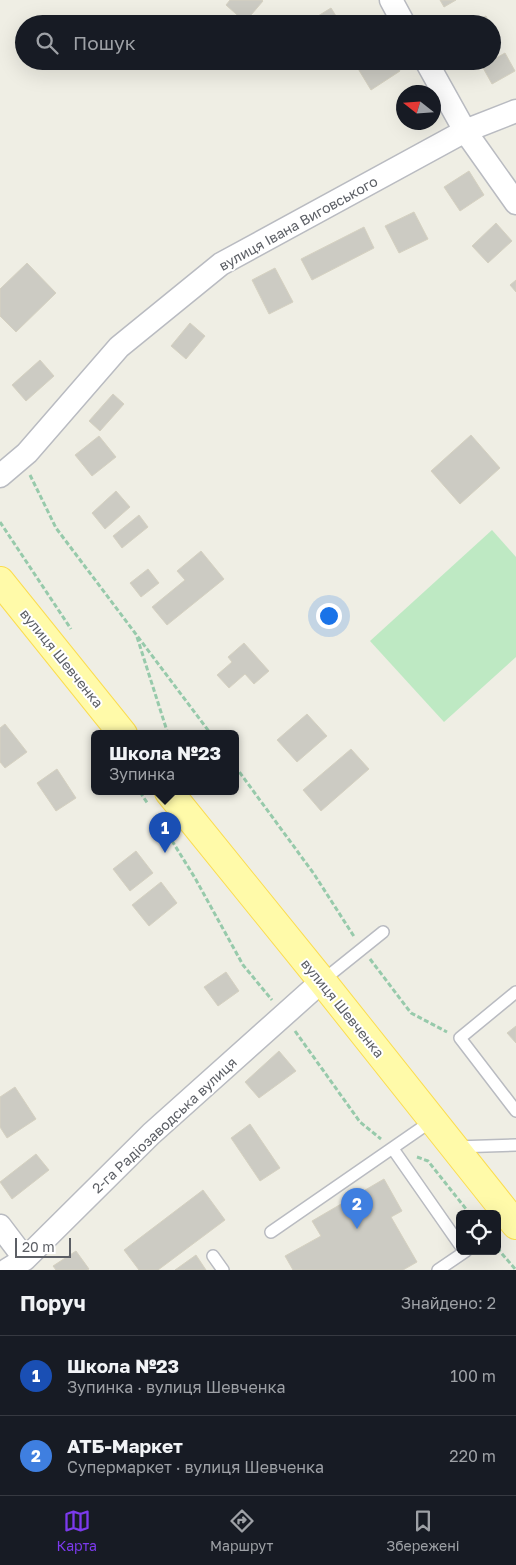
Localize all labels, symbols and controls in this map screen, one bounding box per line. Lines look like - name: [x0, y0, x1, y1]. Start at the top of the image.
- search box: [15, 15, 501, 70]
- icon: search: [33, 29, 61, 57]
- text: Пошук: [73, 31, 136, 54]
- north arrow: [396, 85, 441, 130]
- street label: вулиця Івана Виговського: [216, 172, 380, 274]
- your location: [316, 603, 342, 629]
- street label: вулиця Шевченка: [17, 605, 107, 711]
- popup: [91, 730, 239, 795]
- text: Школа №23: [109, 741, 221, 764]
- text: Зупинка: [109, 764, 175, 784]
- pin: 1: [149, 812, 181, 853]
- street label: вулиця Шевченка: [298, 955, 388, 1061]
- street label: 2-га Радіозаводська вулиця: [88, 1053, 240, 1197]
- pin: 2: [341, 1188, 373, 1229]
- map controls: [456, 1210, 501, 1255]
- button: locate: [456, 1210, 501, 1255]
- scale bar: [15, 1235, 71, 1258]
- text: 20 m: [22, 1238, 55, 1255]
- text: Поруч: [20, 1290, 86, 1316]
- text: Знайдено: 2: [401, 1293, 496, 1313]
- text: Школа №23: [67, 1354, 179, 1377]
- text: 1: [32, 1366, 40, 1386]
- text: 100 m: [450, 1366, 496, 1386]
- text: Зупинка · вулиця Шевченка: [67, 1377, 286, 1397]
- text: АТБ-Маркет: [67, 1434, 183, 1457]
- text: 2: [31, 1446, 41, 1466]
- text: 220 m: [449, 1446, 496, 1466]
- text: Супермаркет · вулиця Шевченка: [67, 1457, 324, 1477]
- tab: Карта: [57, 1507, 97, 1554]
- tab: Маршрут: [210, 1507, 273, 1554]
- tab: Збережені: [386, 1507, 459, 1554]

